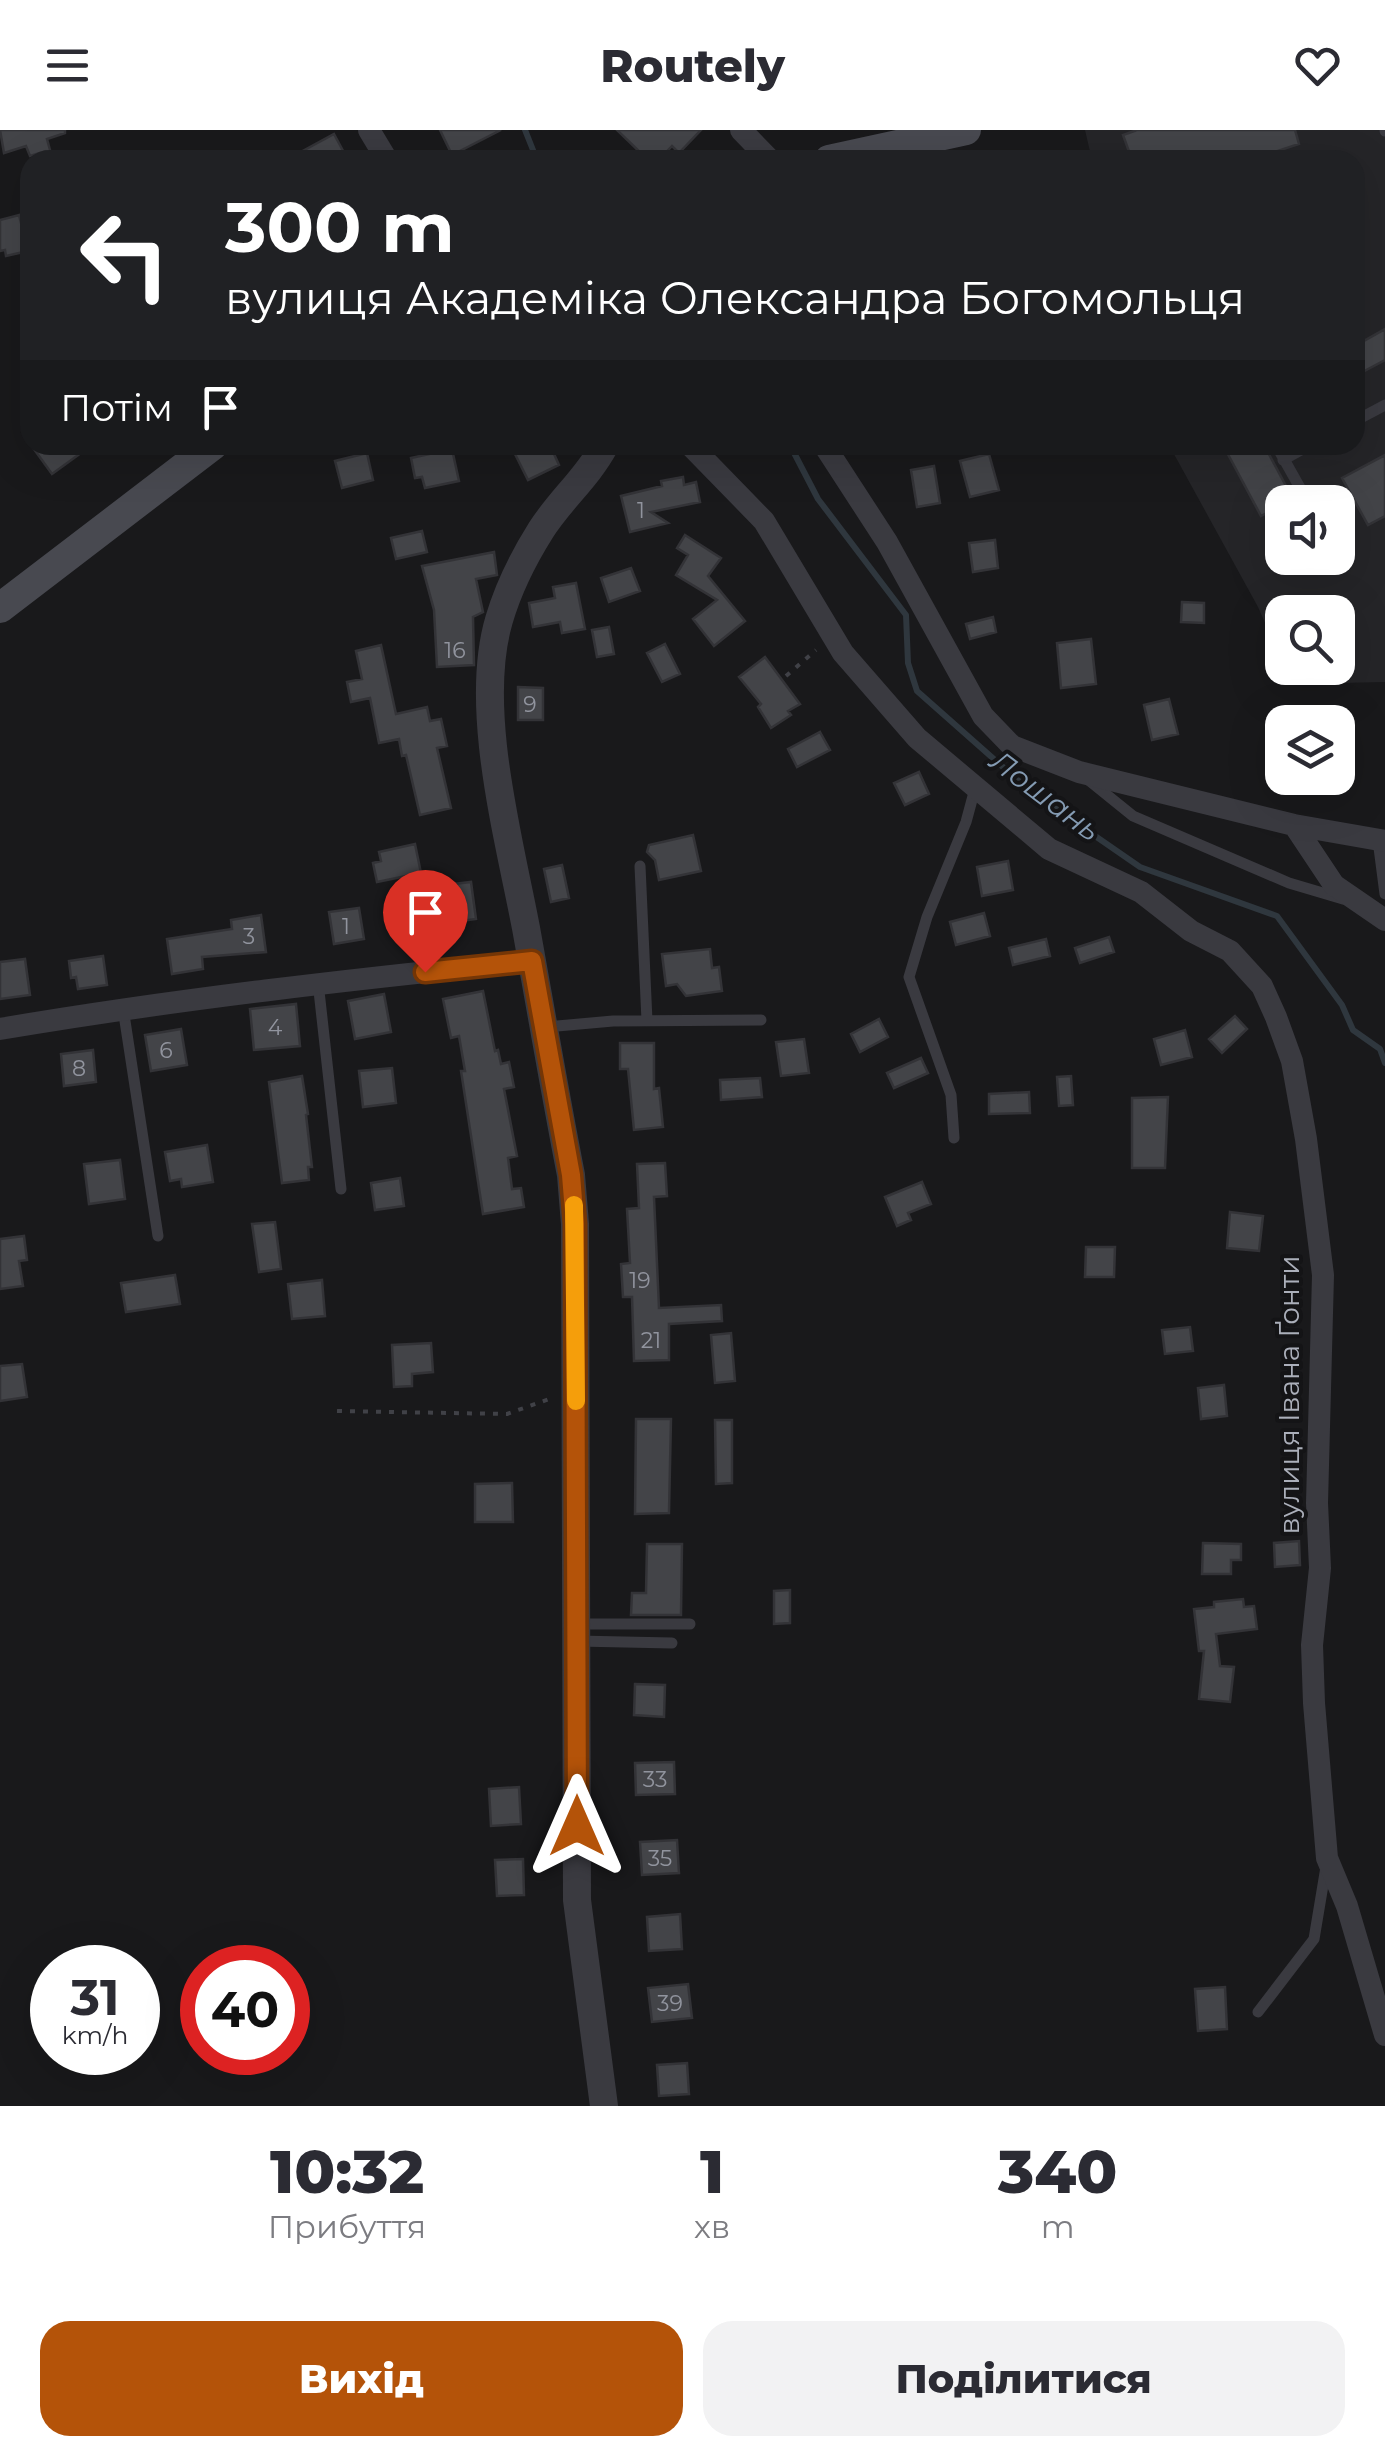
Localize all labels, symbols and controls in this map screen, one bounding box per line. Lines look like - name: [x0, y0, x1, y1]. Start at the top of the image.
- icon: menu: [40, 38, 95, 93]
- text: Routely: [600, 38, 785, 93]
- icon: heart: [1290, 38, 1345, 93]
- text: 300 m: [225, 184, 455, 270]
- icon: left: [60, 190, 190, 320]
- text: вулиця Академіка Олександра Богомольця: [225, 270, 1245, 325]
- icon: arrive: [193, 380, 248, 435]
- text: Потім: [60, 384, 173, 431]
- map controls: [1265, 485, 1355, 795]
- button: sound: [1265, 485, 1355, 575]
- house number: 1: [637, 497, 645, 524]
- button: search: [1265, 595, 1355, 685]
- house number: 16: [444, 637, 466, 664]
- house number: 9: [523, 691, 537, 718]
- button: layers: [1265, 705, 1355, 795]
- water label: Лошань: [981, 741, 1108, 849]
- pin: [383, 870, 468, 973]
- icon: arrive: [398, 885, 453, 940]
- house number: 1: [342, 913, 350, 940]
- house number: 3: [243, 923, 255, 950]
- house number: 4: [268, 1014, 283, 1041]
- house number: 6: [159, 1037, 173, 1064]
- house number: 8: [72, 1055, 86, 1082]
- street label: вулиця Івана Ґонти: [1272, 1256, 1306, 1534]
- house number: 19: [629, 1267, 651, 1294]
- house number: 21: [641, 1327, 661, 1354]
- house number: 33: [643, 1766, 667, 1793]
- position arrow: [525, 1774, 629, 1878]
- house number: 35: [648, 1845, 672, 1872]
- speed limit sign: 40: [180, 1945, 310, 2075]
- text: 31: [70, 1967, 120, 2028]
- house number: 39: [657, 1990, 683, 2017]
- text: km/h: [62, 2020, 128, 2050]
- text: 10:32: [270, 2135, 424, 2208]
- text: 1: [700, 2135, 724, 2208]
- text: 340: [998, 2135, 1117, 2208]
- text: Прибуття: [268, 2207, 426, 2246]
- text: хв: [694, 2207, 730, 2246]
- text: m: [1041, 2207, 1075, 2246]
- button: Вихід: [40, 2321, 683, 2436]
- button: Поділитися: [703, 2321, 1345, 2436]

